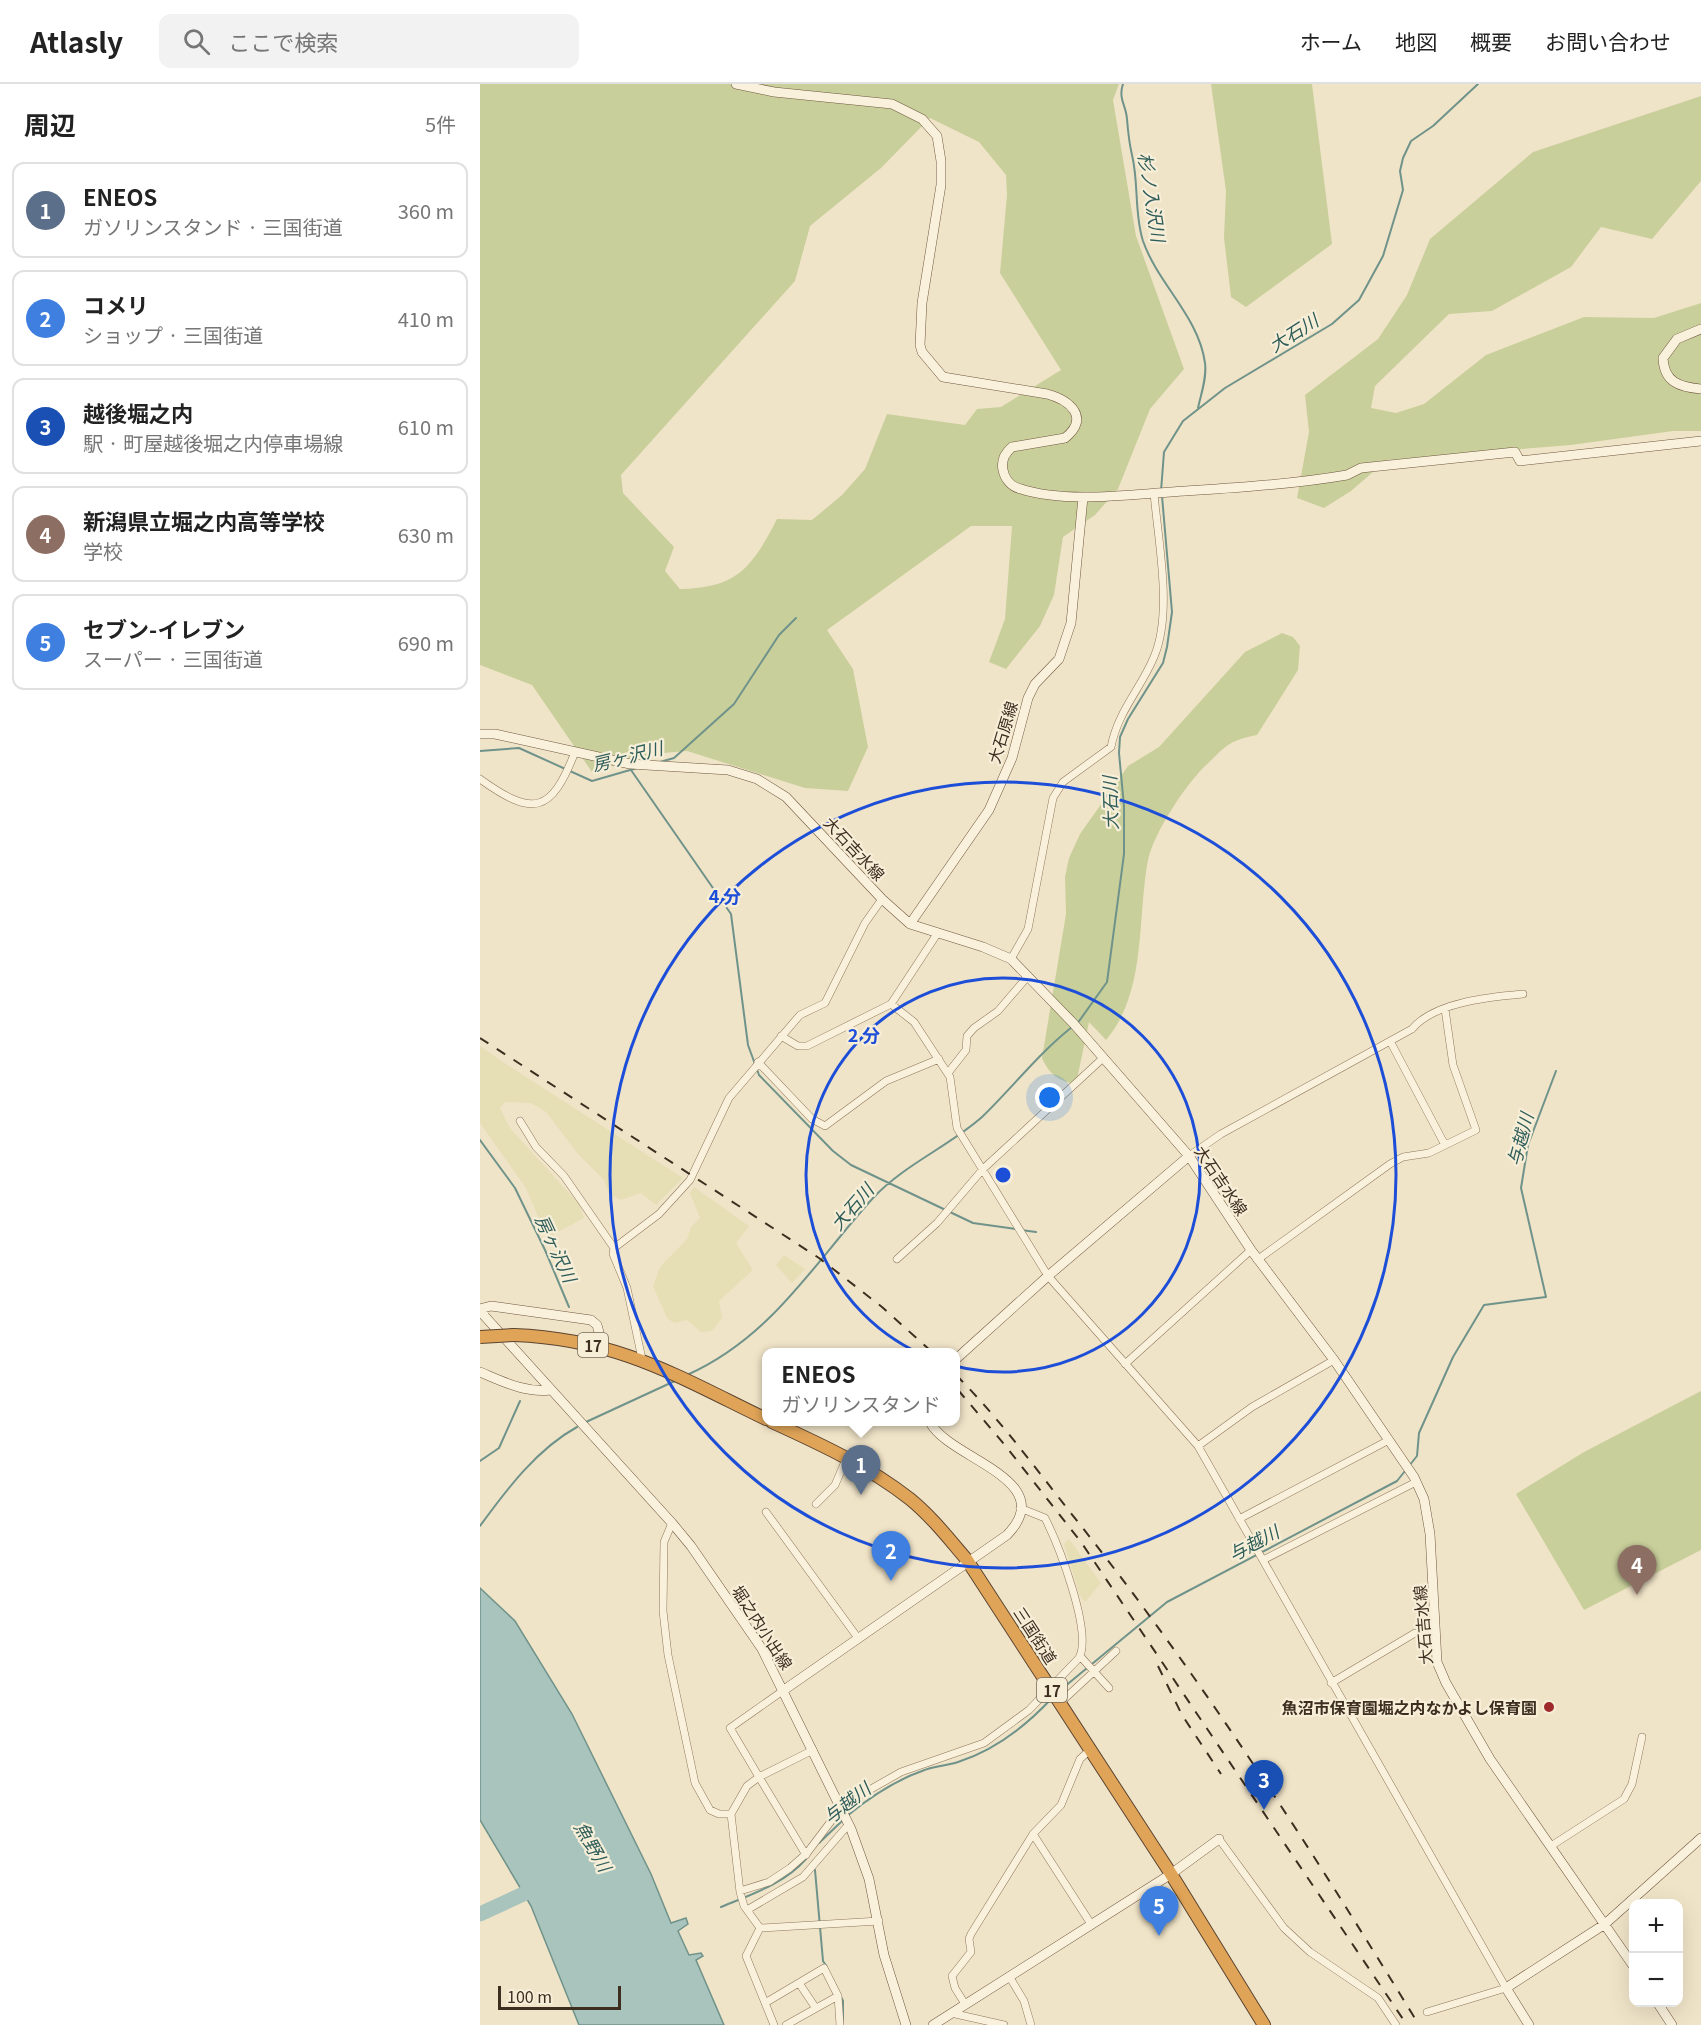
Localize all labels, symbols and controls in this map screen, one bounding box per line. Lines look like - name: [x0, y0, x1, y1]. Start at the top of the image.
- search box: [159, 14, 579, 68]
- text: Atlasly: [30, 21, 123, 61]
- icon: search: [180, 25, 213, 58]
- text: ここで検索: [228, 25, 338, 57]
- text: ホーム: [1300, 26, 1362, 56]
- text: 地図: [1395, 26, 1437, 56]
- text: 概要: [1470, 26, 1512, 56]
- text: お問い合わせ: [1545, 26, 1671, 56]
- text: 周辺: [24, 105, 76, 142]
- text: 5件: [425, 109, 456, 138]
- water label: 杉ノ入沢川: [1133, 151, 1173, 245]
- text: ENEOS: [83, 180, 157, 212]
- text: 1: [40, 196, 51, 225]
- text: 360 m: [398, 196, 454, 225]
- text: ガソリンスタンド · 三国街道: [83, 212, 343, 241]
- text: コメリ: [83, 288, 149, 320]
- text: 2: [40, 304, 51, 333]
- text: 410 m: [398, 304, 454, 333]
- water label: 大石川: [1263, 306, 1324, 357]
- text: ショップ · 三国街道: [83, 320, 263, 349]
- text: 越後堀之内: [83, 396, 193, 428]
- text: 3: [40, 412, 51, 441]
- text: 610 m: [398, 412, 454, 441]
- text: 駅 · 町屋越後堀之内停車場線: [83, 428, 343, 457]
- text: 新潟県立堀之内高等学校: [83, 504, 325, 536]
- text: 4: [40, 520, 51, 549]
- text: 630 m: [398, 520, 454, 549]
- text: 学校: [83, 536, 123, 565]
- text: セブン-イレブン: [83, 612, 245, 644]
- text: 5: [40, 628, 51, 657]
- text: 690 m: [398, 628, 454, 657]
- text: スーパー · 三国街道: [83, 644, 263, 673]
- street label: 大石原線: [981, 698, 1023, 766]
- water label: 房ヶ沢川: [589, 733, 667, 776]
- water label: 大石川: [1095, 774, 1123, 830]
- street label: 大石吉水線: [819, 811, 891, 885]
- text: 4 分: [709, 882, 741, 908]
- text: 2 分: [848, 1021, 880, 1047]
- your location: [1035, 1083, 1064, 1112]
- water label: 与越川: [1499, 1108, 1539, 1168]
- street label: 大石吉水線: [1190, 1140, 1254, 1220]
- centre of rings: [993, 1165, 1013, 1185]
- water label: 大石川: [823, 1176, 880, 1235]
- water label: 房ヶ沢川: [530, 1210, 585, 1288]
- road number: 17: [578, 1333, 608, 1357]
- popup: [762, 1348, 960, 1426]
- text: ENEOS: [781, 1357, 855, 1389]
- text: ガソリンスタンド: [781, 1389, 941, 1418]
- pin: 1: [842, 1446, 880, 1495]
- water label: 与越川: [1223, 1517, 1285, 1566]
- pin: 2: [872, 1532, 910, 1581]
- pin: 4: [1618, 1546, 1656, 1595]
- street label: 堀之内小出線: [727, 1580, 799, 1674]
- street label: 大石吉水線: [1407, 1584, 1437, 1666]
- street label: 三国街道: [1009, 1602, 1063, 1668]
- road number: 17: [1037, 1678, 1067, 1702]
- place label: 魚沼市保育園堀之内なかよし保育園: [1282, 1695, 1537, 1719]
- marker: 魚沼市保育園堀之内なかよし保育園: [1542, 1700, 1556, 1714]
- pin: 3: [1244, 1760, 1284, 1810]
- water label: 与越川: [817, 1774, 877, 1829]
- water label: 魚野川: [569, 1816, 620, 1878]
- pin: 5: [1140, 1886, 1178, 1936]
- map controls: [1629, 1899, 1683, 2007]
- button: +: [1629, 1899, 1683, 1953]
- button: −: [1629, 1953, 1683, 2007]
- scale bar: [498, 1983, 621, 2010]
- text: 100 m: [507, 1984, 552, 2008]

